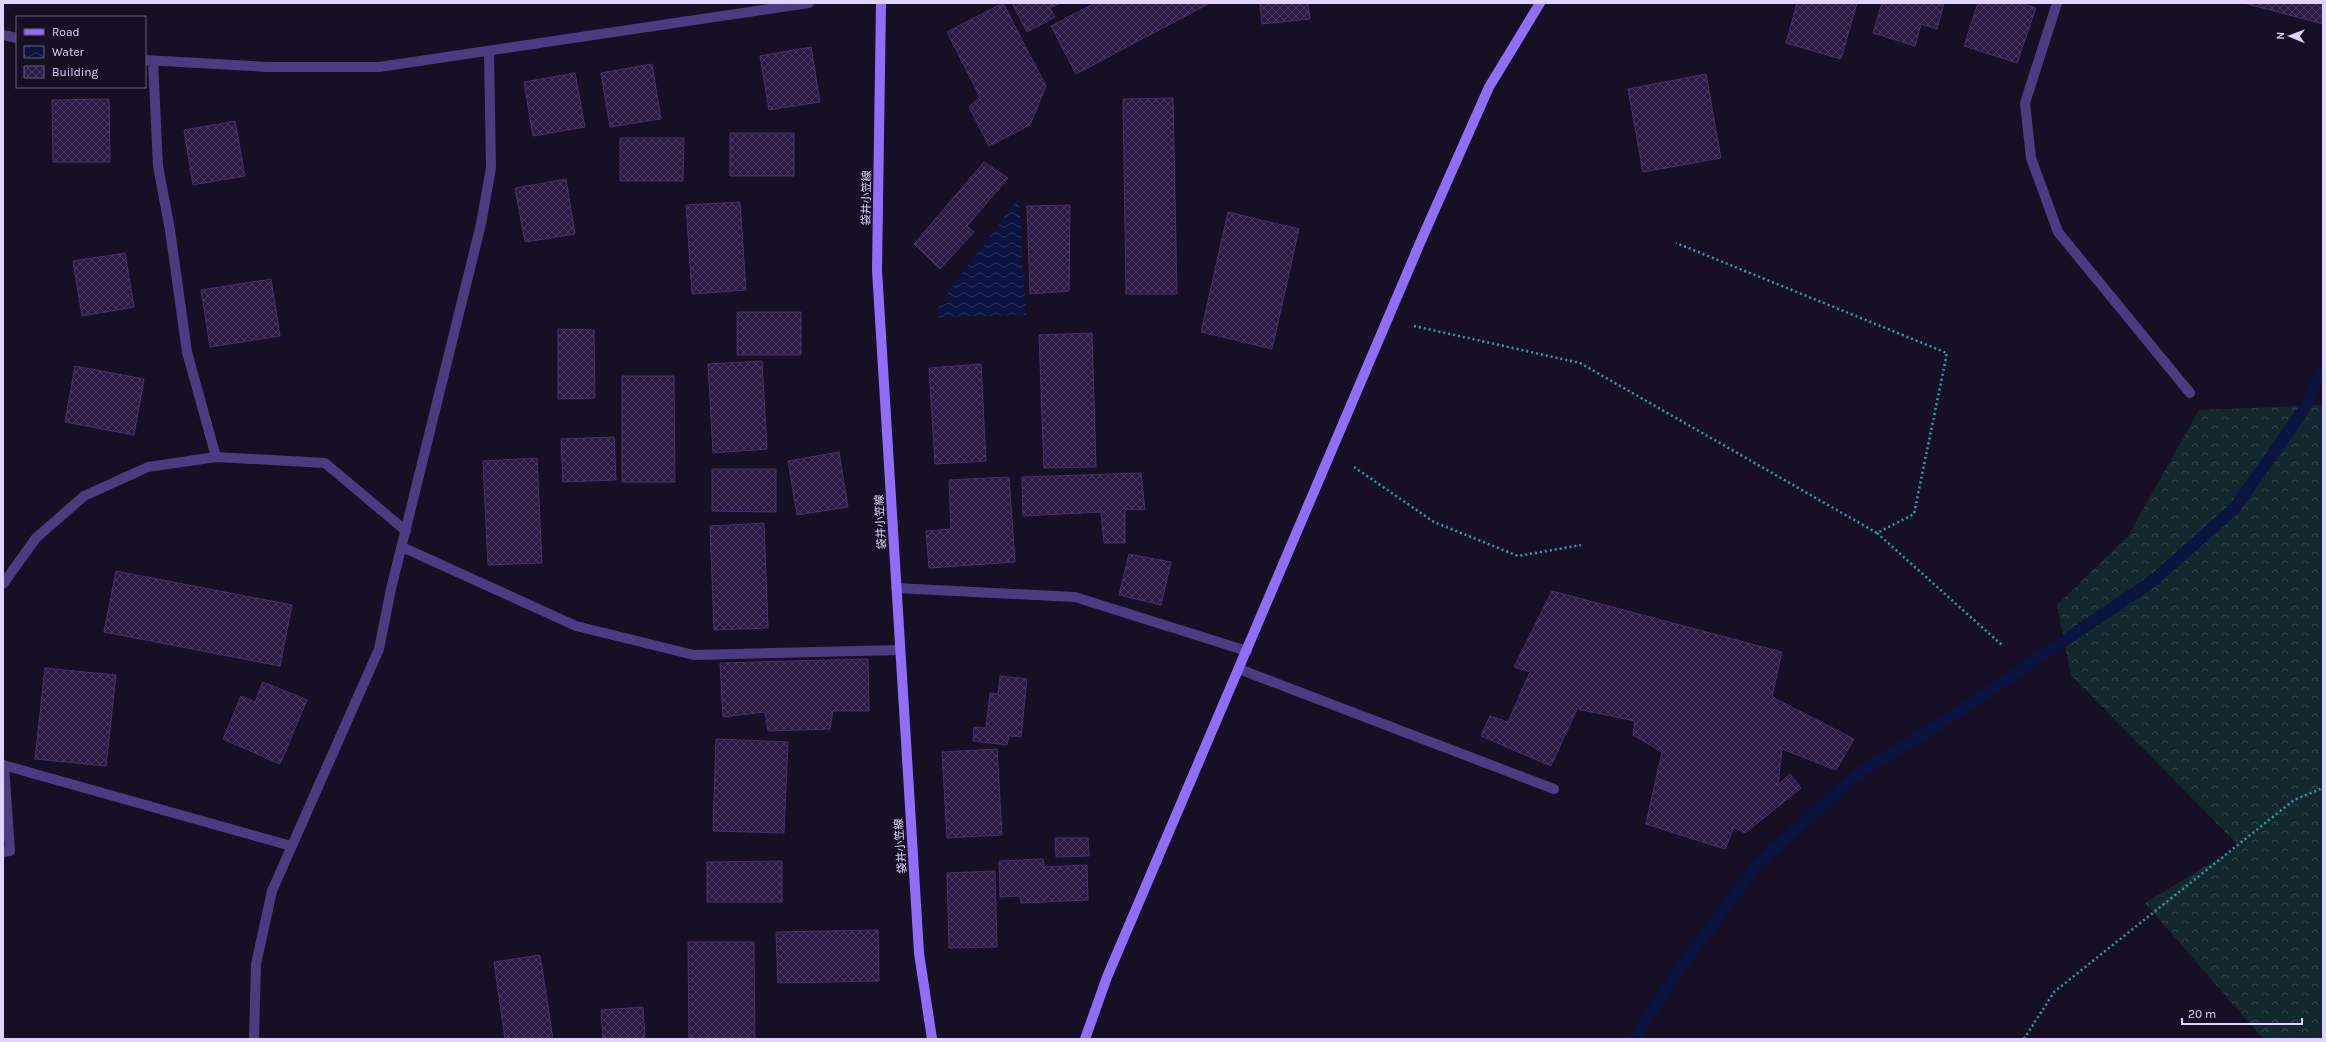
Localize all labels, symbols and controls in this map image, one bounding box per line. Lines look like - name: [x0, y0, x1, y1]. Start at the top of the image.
- legend: [16, 16, 146, 88]
- north arrow: [2270, 16, 2310, 56]
- text: Road: [52, 25, 80, 39]
- text: N: [2274, 32, 2287, 40]
- text: Water: [52, 45, 85, 59]
- text: Building: [52, 65, 99, 79]
- street label: 袋井小笠線: [860, 170, 873, 226]
- street label: 袋井小笠線: [873, 494, 888, 550]
- street label: 袋井小笠線: [892, 818, 909, 874]
- scale bar: [2182, 1000, 2302, 1026]
- text: 20 m: [2188, 1007, 2216, 1021]

